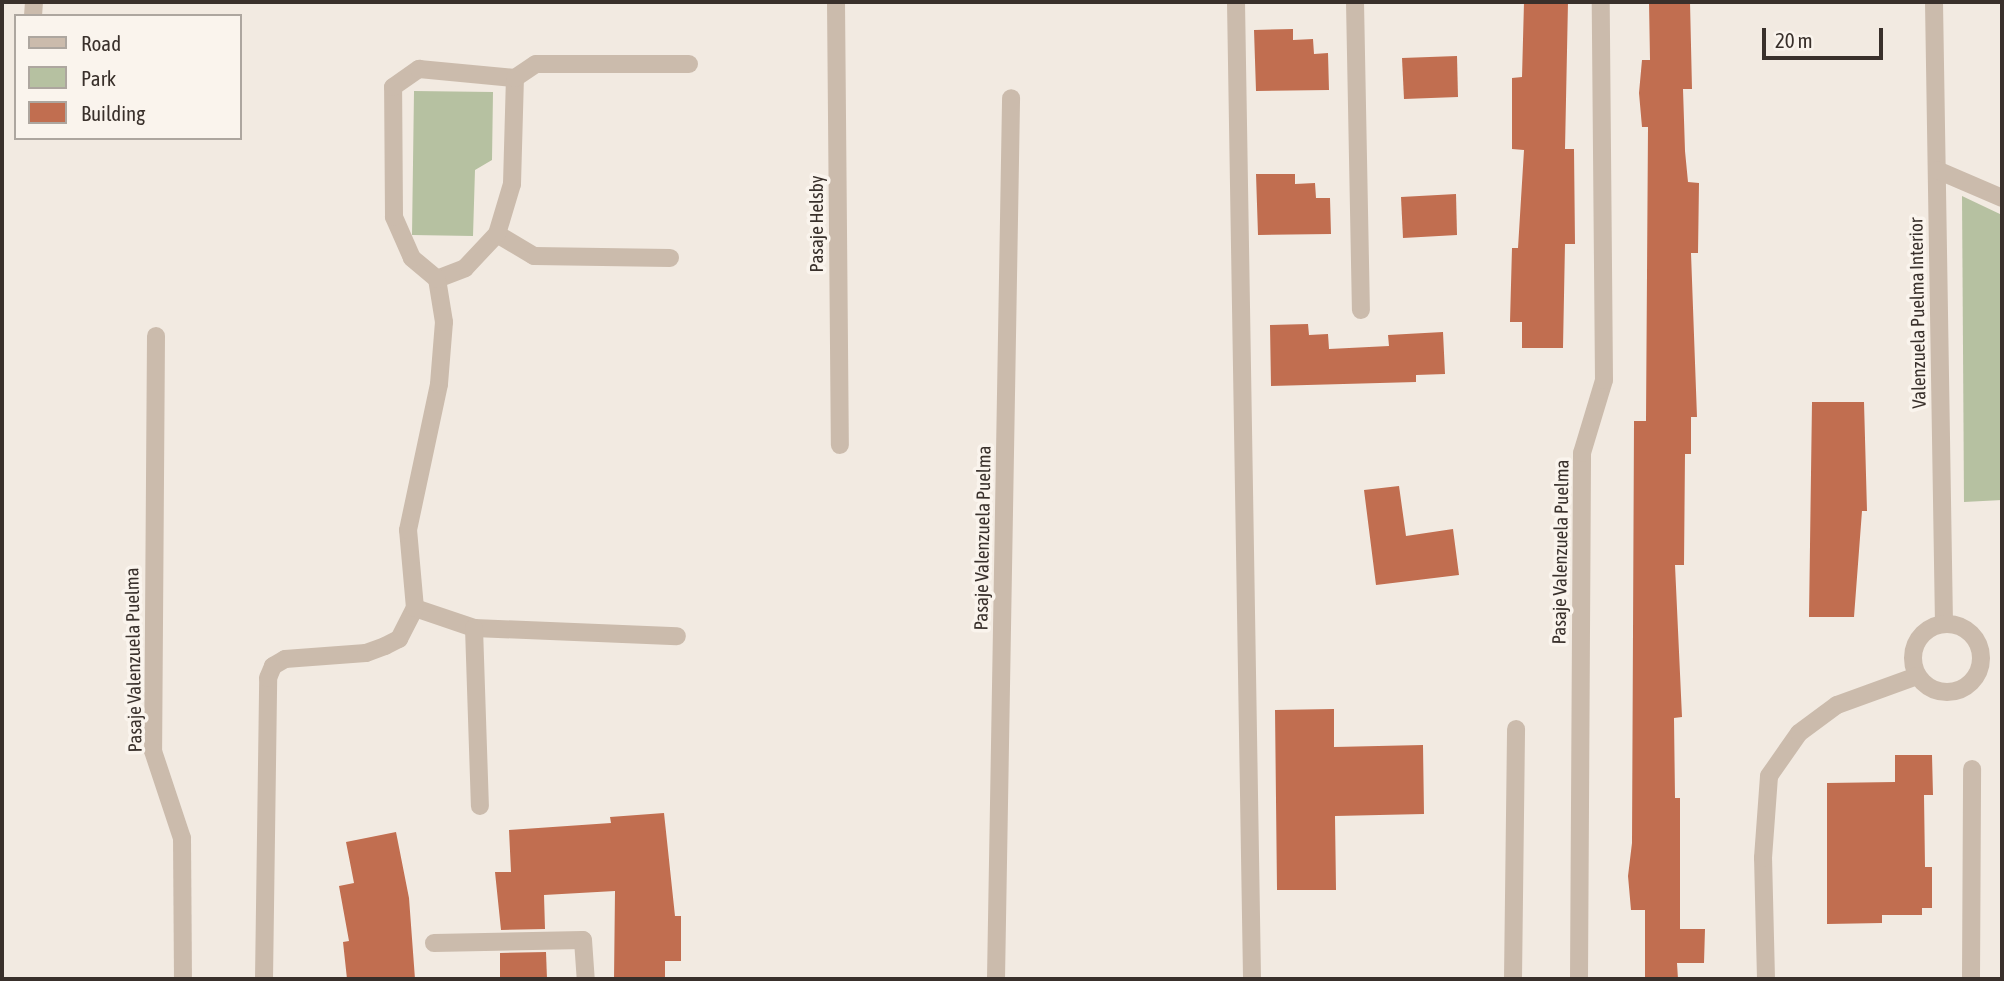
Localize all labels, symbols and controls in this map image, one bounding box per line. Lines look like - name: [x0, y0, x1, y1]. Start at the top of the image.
- legend: [14, 14, 242, 140]
- scale bar: [1766, 14, 1887, 58]
- text: 20 m: [1775, 28, 1813, 52]
- text: Road: [81, 31, 121, 55]
- text: Park: [81, 66, 116, 90]
- text: Building: [81, 101, 145, 125]
- street label: Pasaje Helsby: [806, 176, 828, 272]
- street label: Valenzuela Puelma Interior: [1905, 217, 1931, 409]
- street label: Pasaje Valenzuela Puelma: [970, 445, 996, 631]
- street label: Pasaje Valenzuela Puelma: [1548, 459, 1574, 645]
- street label: Pasaje Valenzuela Puelma: [121, 567, 147, 753]

